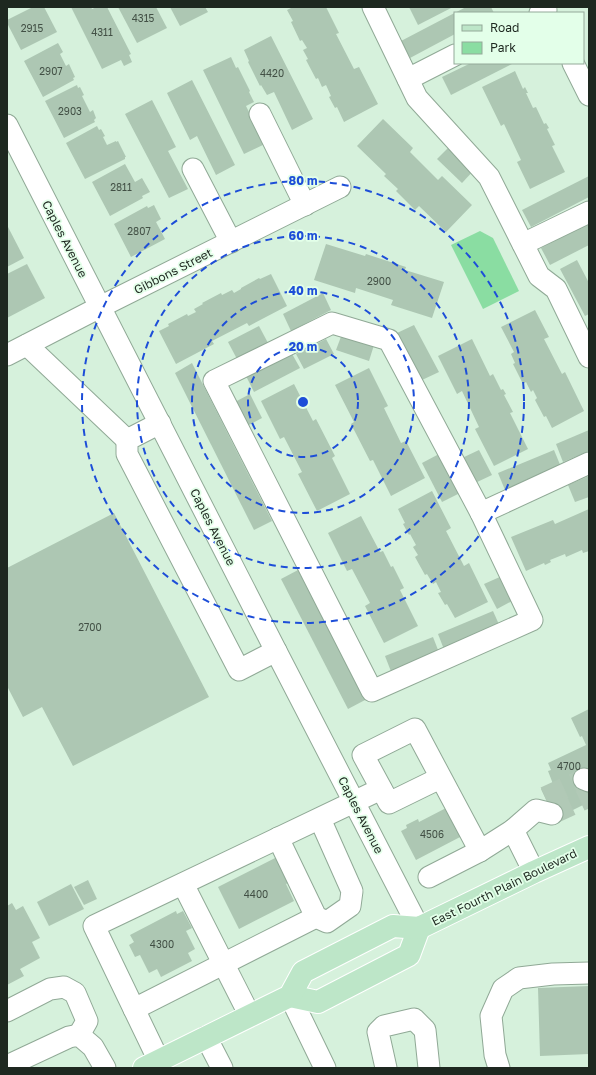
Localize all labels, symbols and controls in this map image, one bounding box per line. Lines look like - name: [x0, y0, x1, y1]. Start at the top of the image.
- house number: 4315: [132, 12, 154, 24]
- legend: [454, 12, 584, 64]
- text: Road: [490, 20, 519, 35]
- house number: 2915: [21, 22, 43, 34]
- house number: 4311: [91, 26, 113, 38]
- text: Park: [490, 40, 516, 55]
- house number: 2907: [39, 65, 63, 77]
- house number: 4420: [260, 67, 284, 79]
- house number: 2903: [58, 105, 82, 117]
- text: 80 m: [289, 173, 317, 188]
- house number: 2811: [110, 181, 132, 193]
- street label: Caples Avenue: [39, 198, 91, 280]
- house number: 2807: [127, 225, 151, 237]
- text: 60 m: [289, 228, 317, 243]
- street label: Gibbons Street: [131, 245, 215, 297]
- house number: 2900: [367, 275, 391, 287]
- text: 40 m: [289, 283, 317, 298]
- text: 20 m: [289, 339, 317, 354]
- centre of rings: [296, 395, 310, 409]
- street label: Caples Avenue: [187, 486, 239, 568]
- house number: 2700: [78, 621, 102, 633]
- house number: 4700: [557, 760, 581, 772]
- street label: Caples Avenue: [335, 774, 387, 856]
- house number: 4506: [420, 828, 444, 840]
- street label: East Fourth Plain Boulevard: [429, 845, 579, 929]
- house number: 4400: [244, 888, 268, 900]
- house number: 4300: [150, 938, 174, 950]

